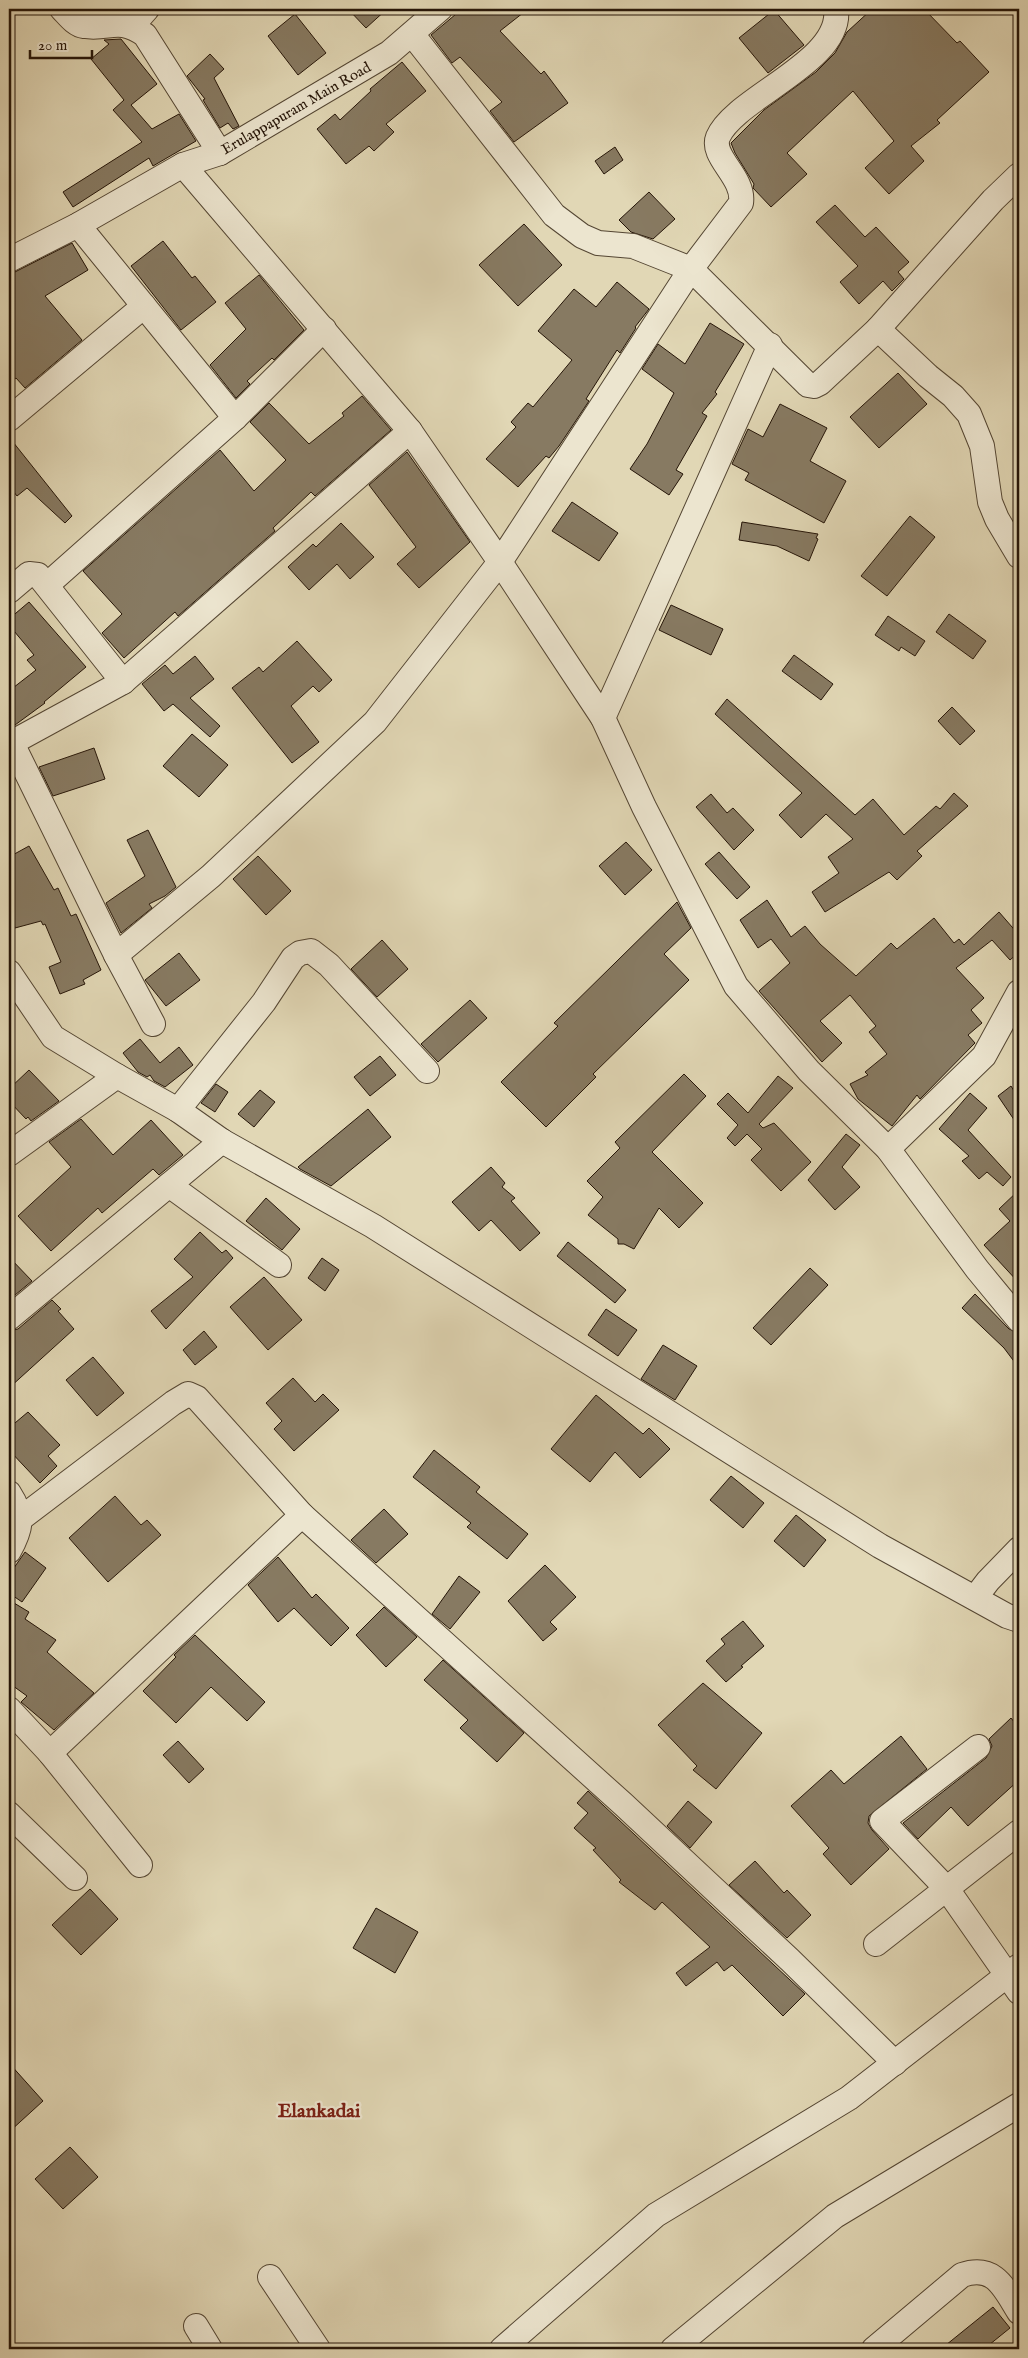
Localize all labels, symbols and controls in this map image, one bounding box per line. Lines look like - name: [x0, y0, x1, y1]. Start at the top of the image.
- scale bar: [30, 28, 92, 60]
- text: 20 m: [38, 36, 68, 55]
- street label: Erulappapuram Main Road: [218, 57, 375, 159]
- district label: Elankadai: [278, 2099, 361, 2124]

